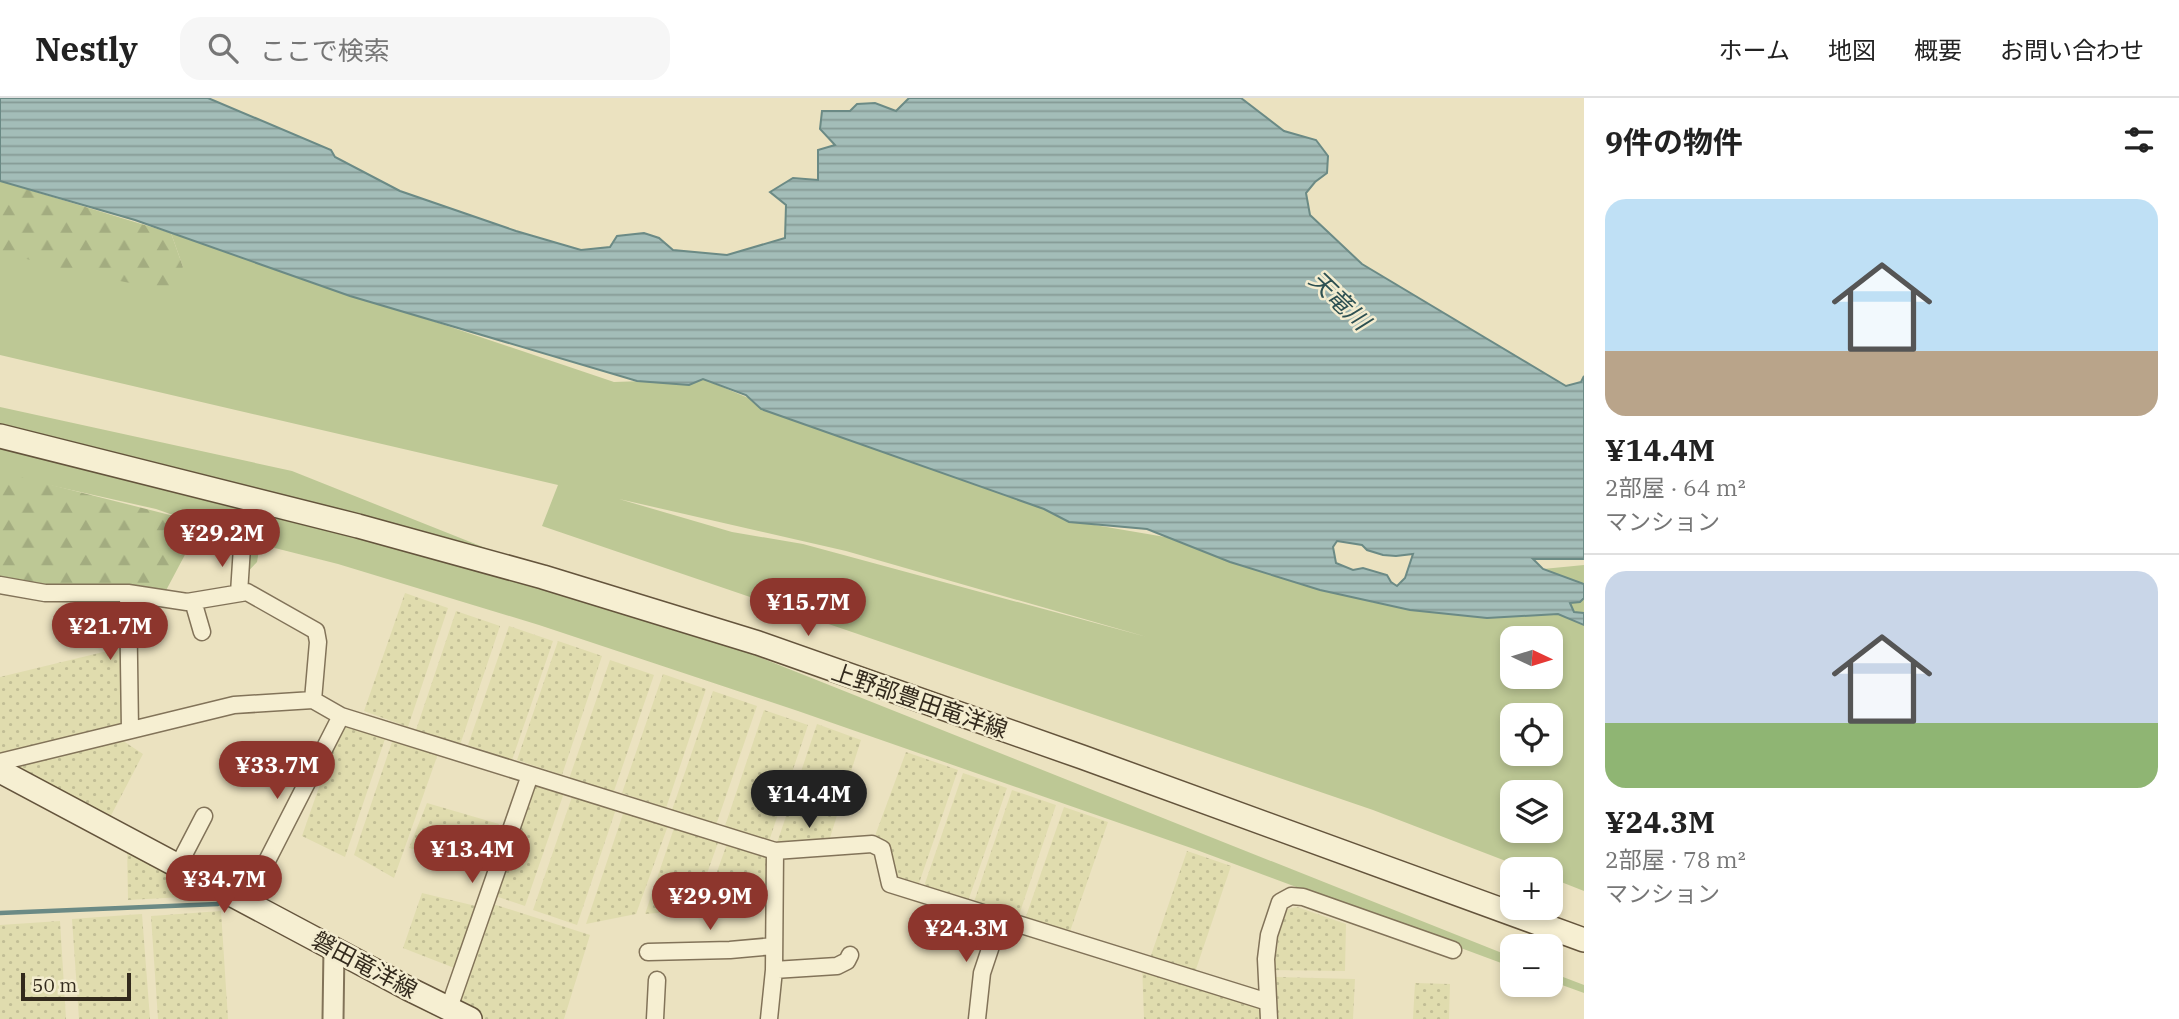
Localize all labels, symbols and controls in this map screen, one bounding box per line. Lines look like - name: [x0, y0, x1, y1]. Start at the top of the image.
- search box: [180, 17, 670, 80]
- text: Nestly: [35, 27, 138, 70]
- icon: search: [204, 29, 242, 67]
- text: ここで検索: [260, 33, 390, 67]
- text: ホーム: [1719, 34, 1790, 66]
- text: 地図: [1828, 34, 1876, 66]
- text: 概要: [1914, 34, 1962, 66]
- text: お問い合わせ: [2000, 34, 2144, 66]
- icon: filters: [2120, 121, 2158, 159]
- text: 9件の物件: [1605, 122, 1743, 161]
- icon: home: [1819, 244, 1945, 370]
- water label: 天竜川: [1303, 263, 1379, 339]
- text: ¥14.4M: [1605, 430, 1715, 469]
- text: 2部屋 · 64 m²: [1605, 472, 1746, 502]
- text: マンション: [1605, 506, 1720, 536]
- pin: ¥29.2M: [165, 510, 279, 569]
- text: ¥29.2M: [180, 517, 264, 547]
- pin: ¥15.7M: [751, 578, 865, 638]
- text: ¥15.7M: [766, 586, 850, 616]
- pin: ¥21.7M: [53, 602, 167, 662]
- text: ¥21.7M: [68, 610, 152, 640]
- icon: home: [1819, 616, 1945, 742]
- north arrow: [1500, 626, 1563, 690]
- map controls: [1500, 626, 1563, 997]
- street label: 上野部豊田竜洋線: [828, 656, 1012, 744]
- button: locate: [1500, 703, 1563, 766]
- pin: ¥33.7M: [220, 742, 334, 801]
- text: ¥33.7M: [235, 749, 319, 779]
- pin: ¥14.4M: [752, 770, 866, 830]
- text: ¥14.4M: [767, 778, 851, 808]
- button: layers: [1500, 780, 1563, 843]
- text: ¥24.3M: [1605, 802, 1715, 841]
- pin: ¥13.4M: [415, 826, 529, 885]
- text: ¥13.4M: [430, 833, 514, 863]
- text: 2部屋 · 78 m²: [1605, 844, 1746, 874]
- pin: ¥34.7M: [167, 856, 281, 915]
- button: +: [1500, 857, 1563, 920]
- text: ¥34.7M: [182, 863, 266, 893]
- pin: ¥29.9M: [653, 872, 767, 932]
- text: マンション: [1605, 878, 1720, 908]
- text: ¥29.9M: [668, 880, 752, 910]
- pin: ¥24.3M: [909, 904, 1023, 964]
- text: ¥24.3M: [924, 912, 1008, 942]
- street label: 磐田竜洋線: [307, 924, 423, 1004]
- button: −: [1500, 934, 1563, 997]
- scale bar: [21, 970, 131, 1002]
- text: 50 m: [32, 973, 77, 997]

